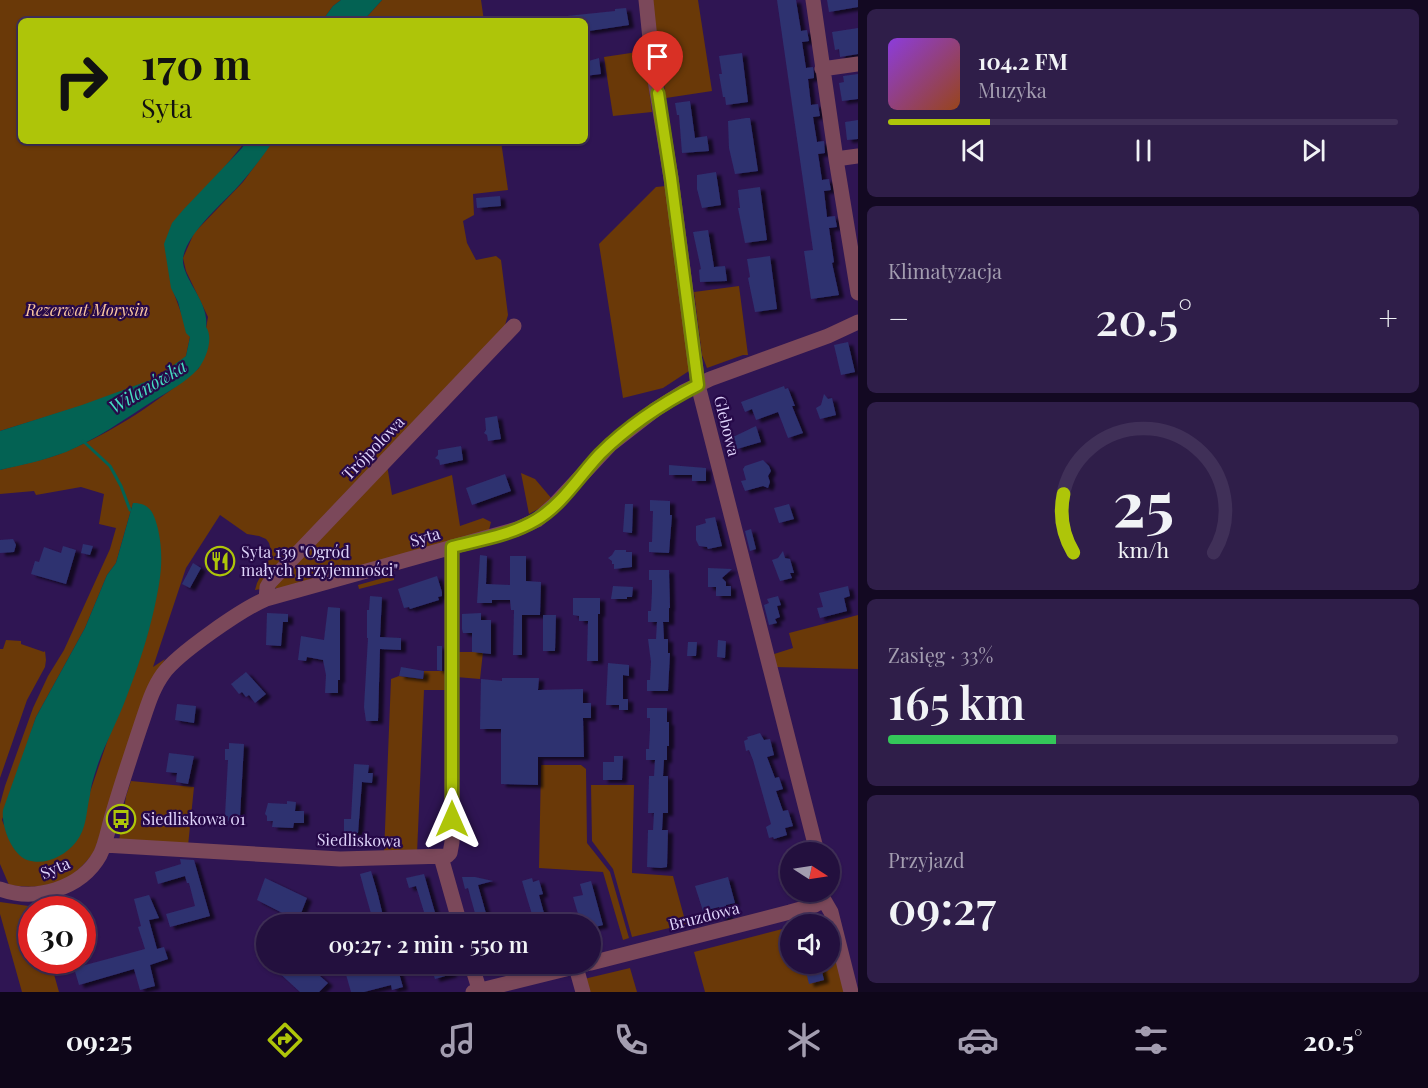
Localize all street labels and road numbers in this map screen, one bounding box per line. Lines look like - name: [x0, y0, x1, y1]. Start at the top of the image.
- street label: Glebowa: [710, 393, 745, 458]
- street label: Trójpolowa: [337, 411, 408, 484]
- street label: Syta: [407, 522, 442, 551]
- street label: Siedliskowa: [317, 828, 401, 851]
- street label: Syta: [37, 852, 73, 883]
- street label: Bruzdowa: [666, 897, 741, 934]

